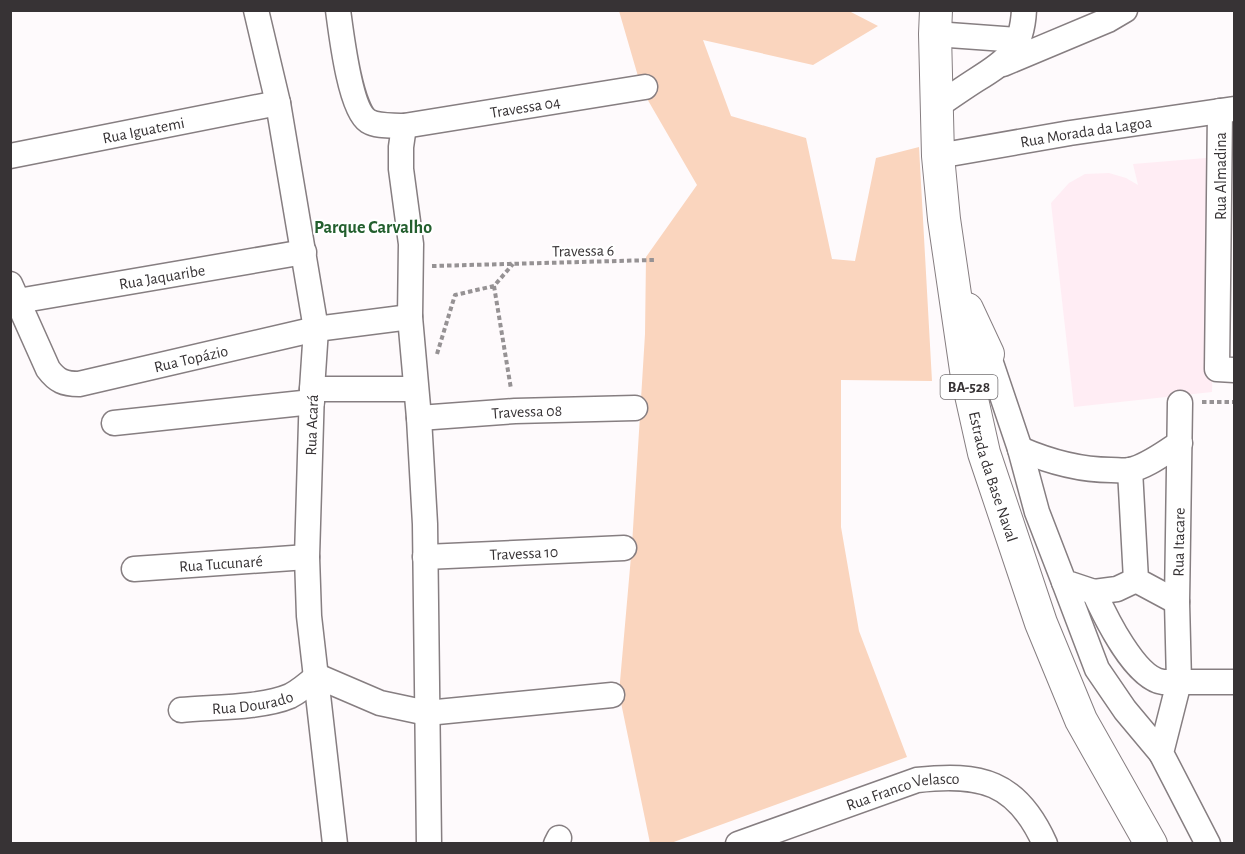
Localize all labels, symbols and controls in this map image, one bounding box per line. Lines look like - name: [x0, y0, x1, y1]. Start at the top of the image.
- street label: Travessa 04: [489, 94, 562, 121]
- street label: Rua Morada da Lagoa: [1019, 114, 1153, 151]
- street label: Rua Iguatemi: [101, 115, 186, 146]
- street label: Rua Almadina: [1213, 132, 1229, 220]
- district label: Parque Carvalho: [314, 219, 432, 237]
- street label: Travessa 6: [552, 242, 614, 260]
- street label: Rua Jaquaribe: [118, 262, 206, 293]
- street label: Rua Topázio: [153, 343, 230, 375]
- road number: BA-528: [940, 375, 998, 399]
- street label: Rua Acará: [303, 394, 321, 456]
- street label: Travessa 08: [491, 403, 562, 422]
- street label: Estrada da Base Naval: [966, 410, 1020, 544]
- street label: Rua Itacare: [1170, 507, 1188, 577]
- street label: Travessa 10: [489, 544, 559, 563]
- street label: Rua Tucunaré: [178, 553, 263, 575]
- street label: Rua Dourado: [212, 689, 296, 717]
- street label: Rua Franco Velasco: [844, 771, 960, 814]

